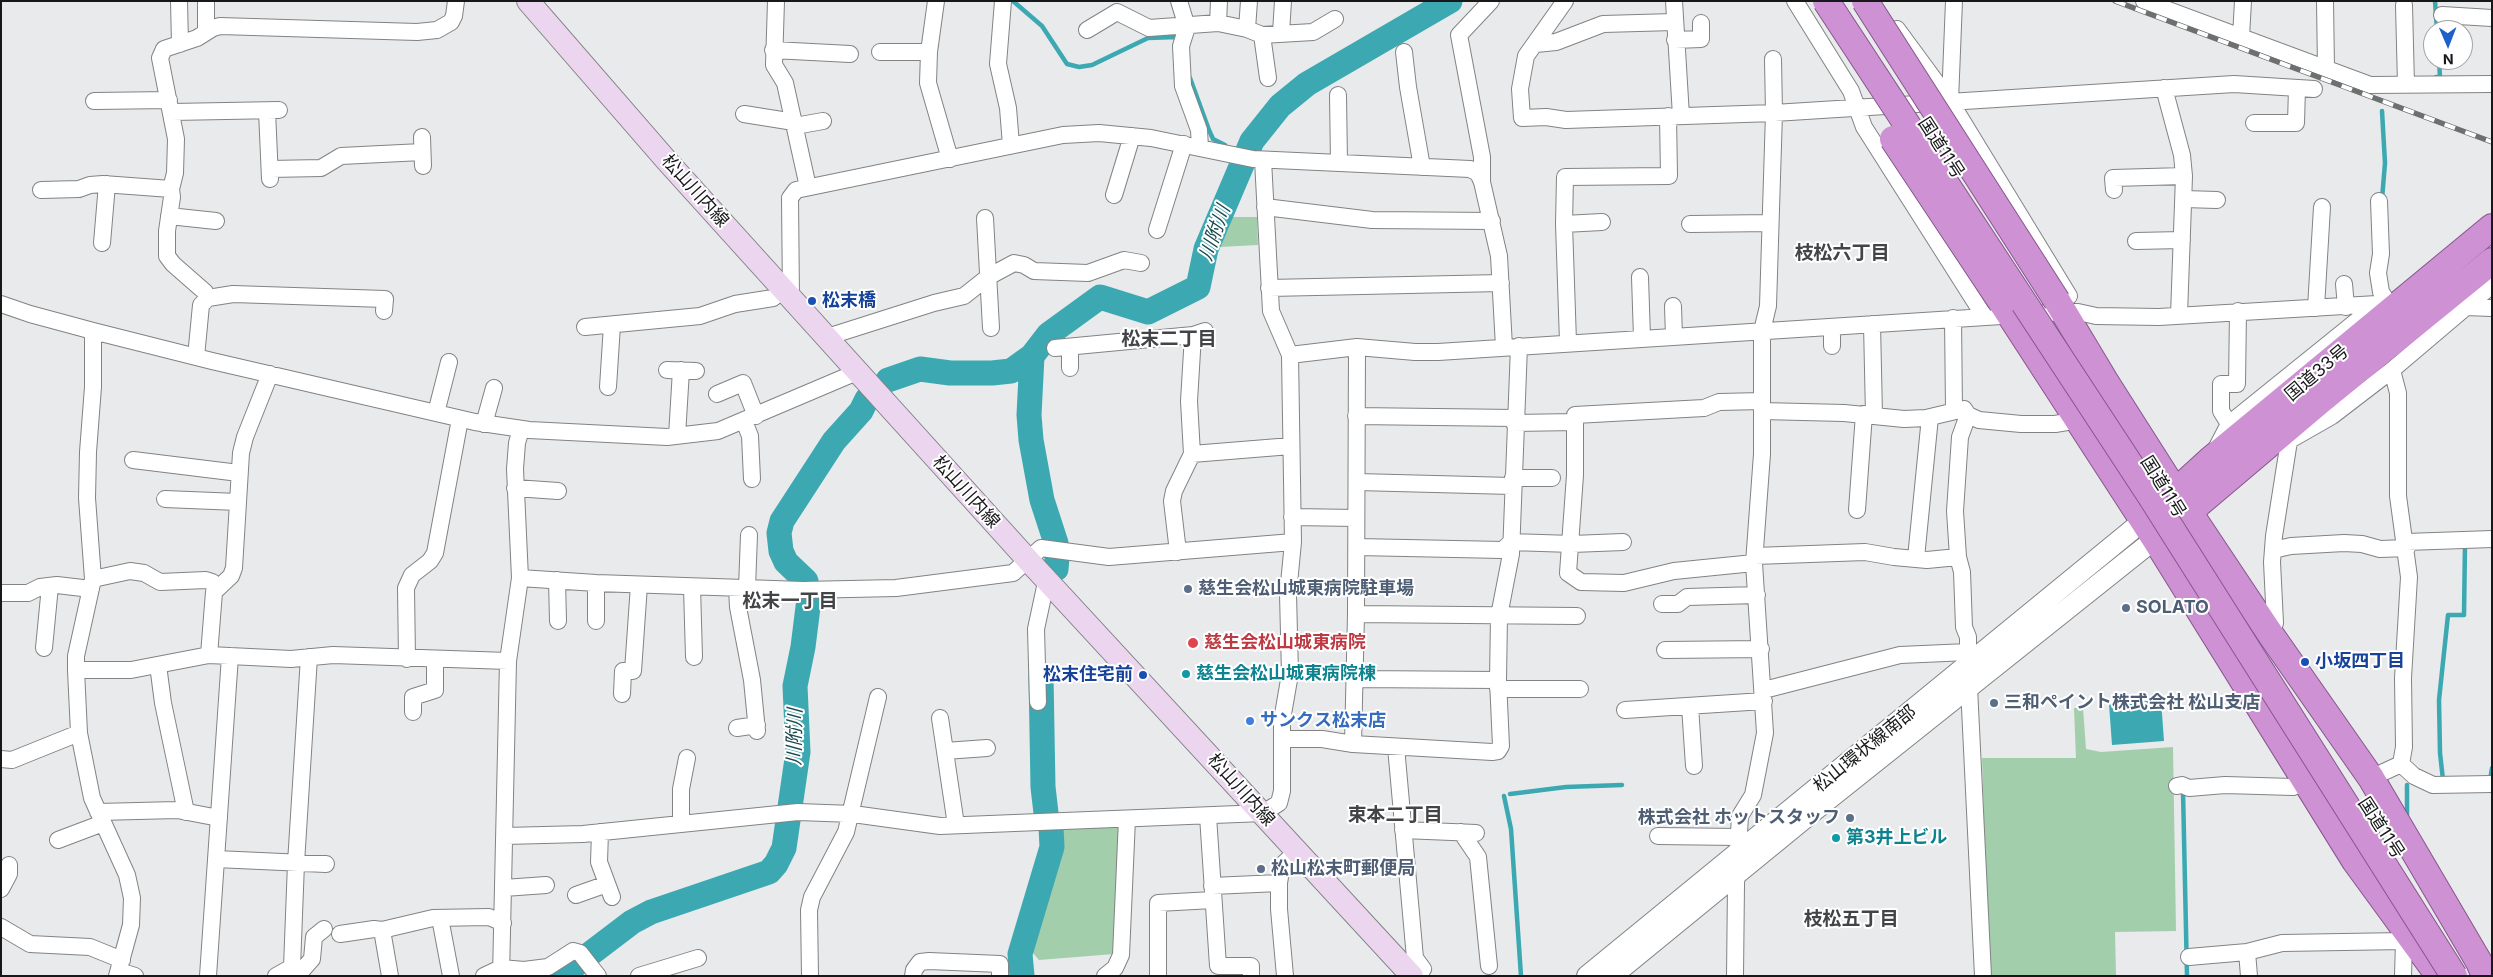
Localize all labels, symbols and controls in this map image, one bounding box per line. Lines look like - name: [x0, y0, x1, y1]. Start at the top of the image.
- north arrow: [2423, 20, 2473, 70]
- text: N: [2443, 51, 2454, 68]
- street label: 国道11号: [1913, 113, 1969, 183]
- street label: 松山川内線: [657, 150, 733, 232]
- water label: 川附川: [1195, 202, 1235, 264]
- district label: 枝松六丁目: [1795, 242, 1889, 264]
- place label: 松末橋: [822, 290, 876, 312]
- marker: 松末橋: [806, 295, 818, 307]
- district label: 松末二丁目: [1122, 328, 1216, 350]
- street label: 国道33号: [2281, 340, 2353, 406]
- street label: 松山川内線: [928, 451, 1004, 533]
- street label: 国道11号: [2136, 452, 2190, 522]
- place label: 慈生会松山城東病院駐車場: [1198, 578, 1414, 600]
- marker: 慈生会松山城東病院駐車場: [1182, 583, 1194, 595]
- district label: 松末一丁目: [743, 590, 837, 612]
- place label: SOLATO: [2136, 597, 2209, 619]
- marker: SOLATO: [2120, 602, 2132, 614]
- place label: 慈生会松山城東病院: [1204, 632, 1366, 654]
- marker: 慈生会松山城東病院: [1186, 636, 1200, 650]
- place label: 小坂四丁目: [2315, 651, 2405, 673]
- marker: 小坂四丁目: [2299, 656, 2311, 668]
- place label: 慈生会松山城東病院棟: [1196, 663, 1376, 685]
- place label: 松末住宅前: [1043, 664, 1133, 686]
- marker: 慈生会松山城東病院棟: [1180, 668, 1192, 680]
- marker: 松末住宅前: [1137, 669, 1149, 681]
- place label: 三和ペイント株式会社 松山支店: [2004, 692, 2260, 714]
- marker: 三和ペイント株式会社 松山支店: [1988, 697, 2000, 709]
- street label: 松山環状線南部: [1809, 701, 1921, 797]
- water label: 川附川: [783, 708, 807, 766]
- place label: サンクス松末店: [1260, 710, 1386, 732]
- marker: サンクス松末店: [1244, 715, 1256, 727]
- street label: 松山川内線: [1203, 749, 1279, 831]
- street label: 国道11号: [2353, 793, 2409, 863]
- district label: 束本二丁目: [1348, 804, 1442, 826]
- place label: 株式会社 ホットスタッフ: [1638, 807, 1840, 829]
- marker: 株式会社 ホットスタッフ: [1844, 812, 1856, 824]
- place label: 第3井上ビル: [1846, 827, 1948, 849]
- marker: 第3井上ビル: [1830, 832, 1842, 844]
- place label: 松山松末町郵便局: [1271, 858, 1415, 880]
- marker: 松山松末町郵便局: [1255, 863, 1267, 875]
- district label: 枝松五丁目: [1804, 908, 1898, 930]

